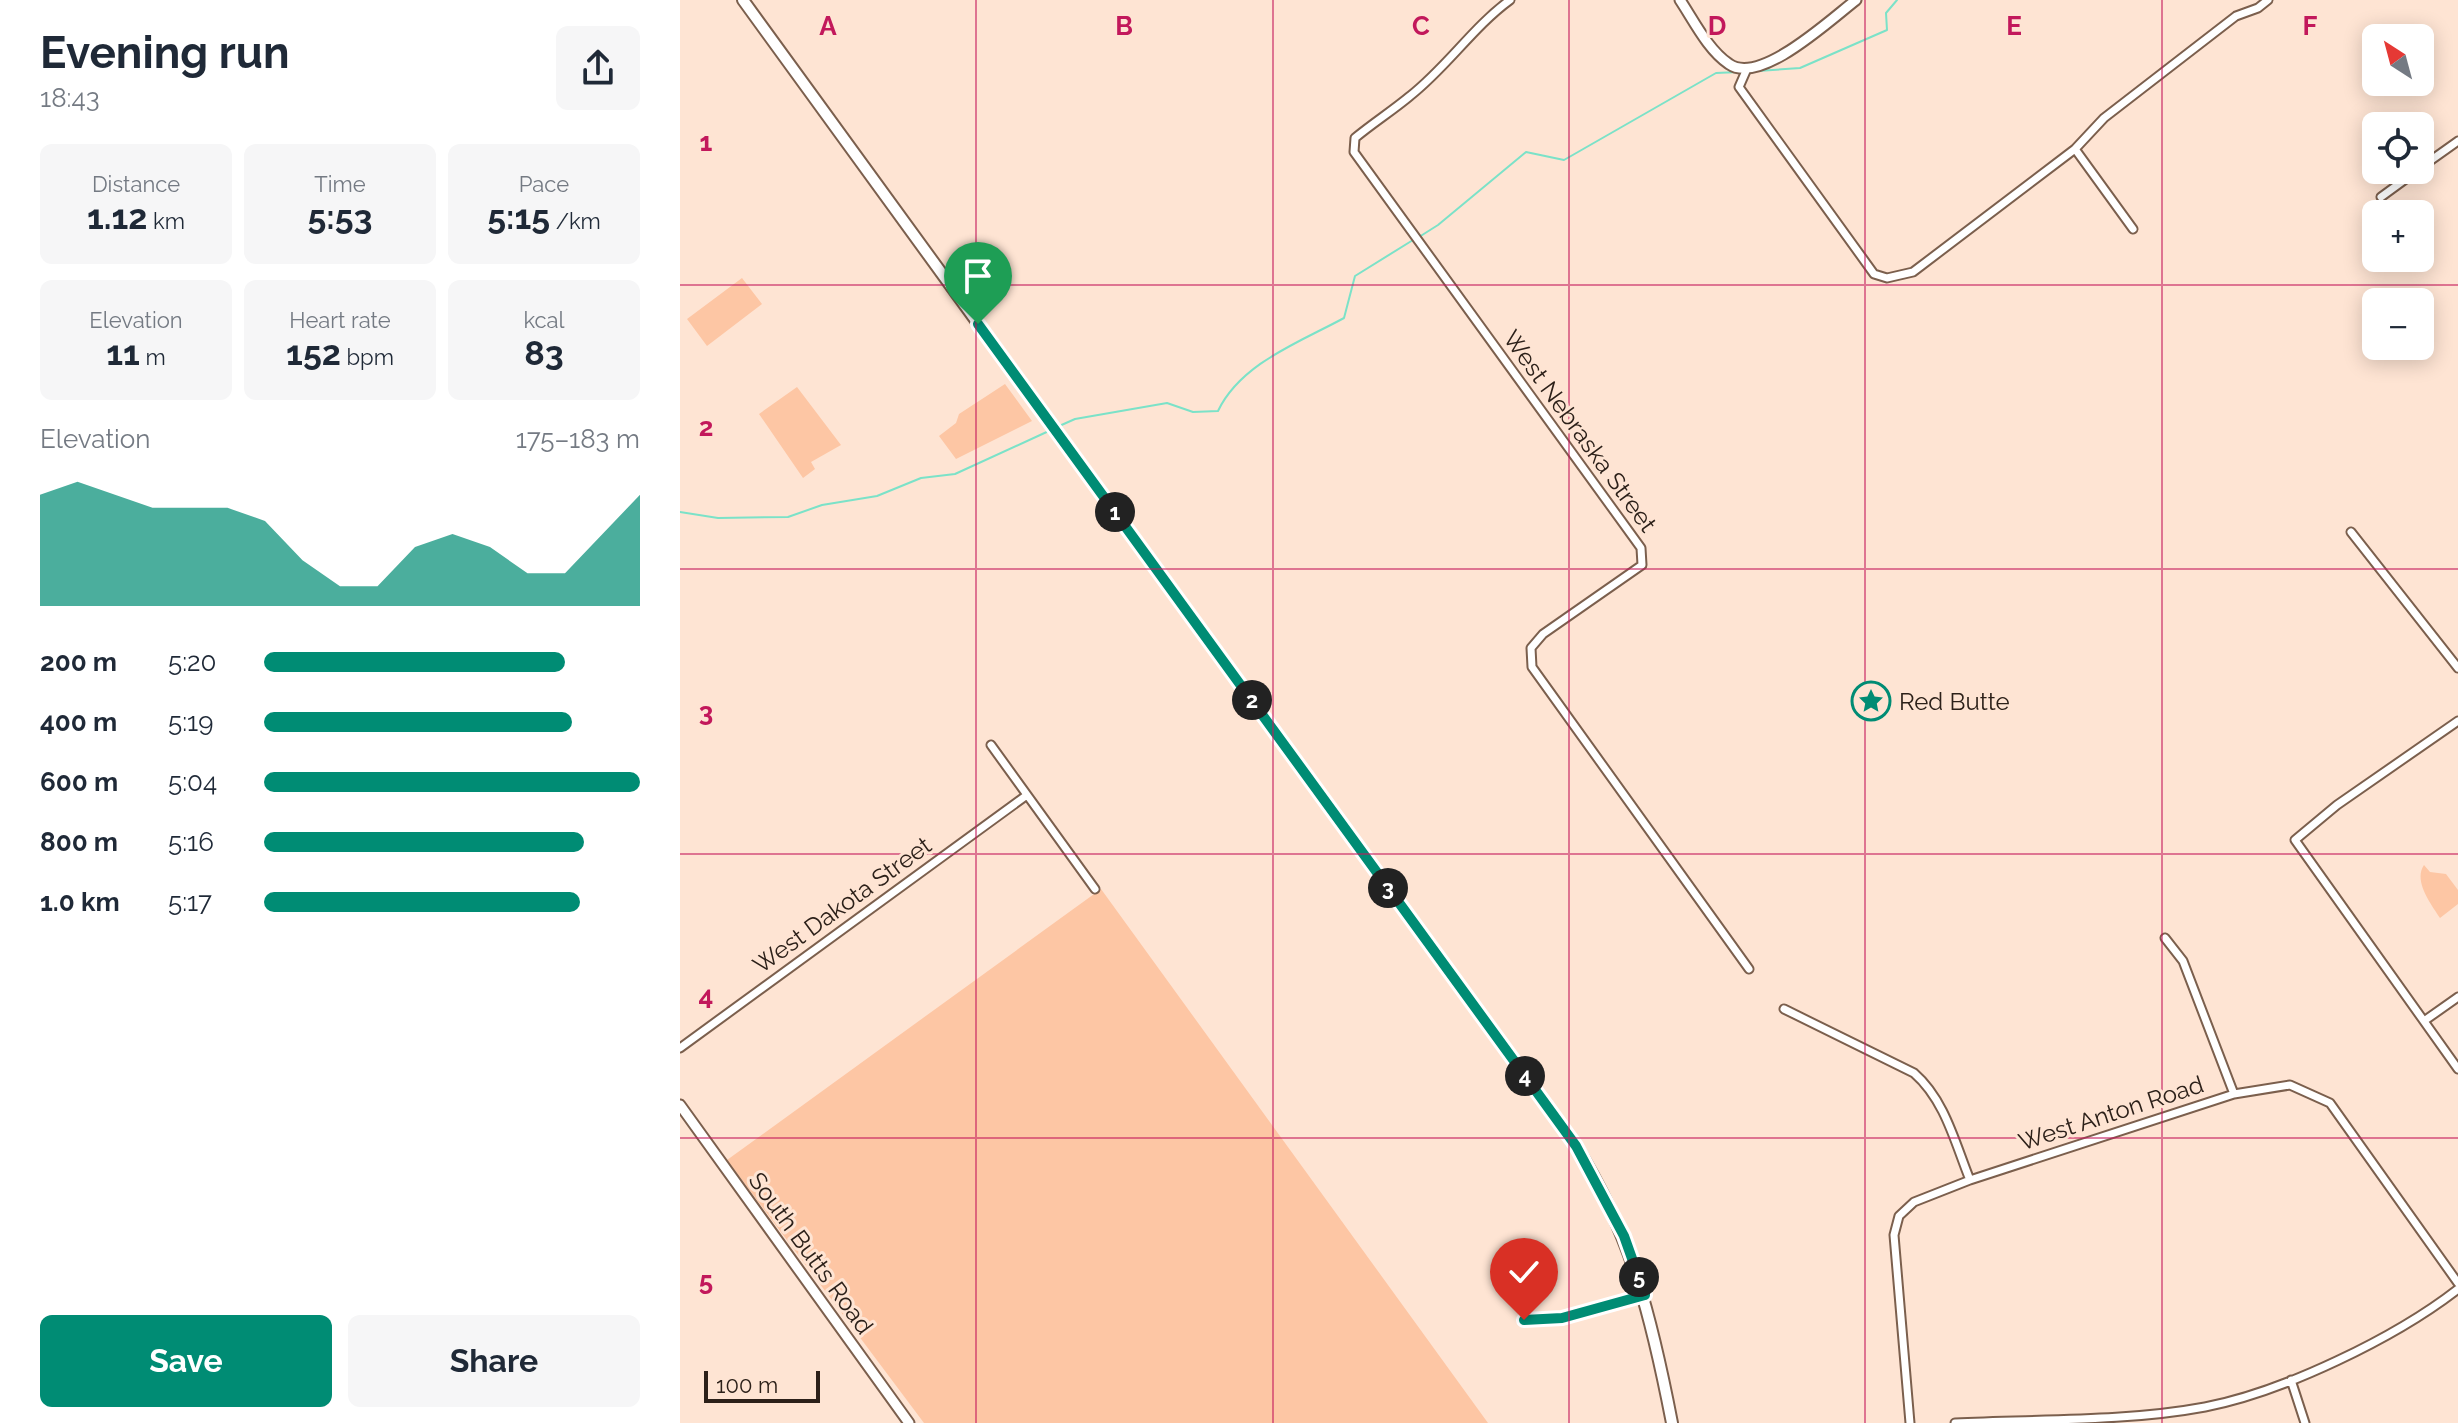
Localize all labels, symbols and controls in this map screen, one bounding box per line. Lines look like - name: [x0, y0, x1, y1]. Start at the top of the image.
- text: A: [819, 11, 837, 41]
- text: B: [1115, 11, 1133, 41]
- text: C: [1412, 11, 1430, 41]
- text: D: [1708, 11, 1726, 41]
- text: E: [2006, 11, 2022, 41]
- text: F: [2303, 11, 2318, 41]
- north arrow: [2362, 24, 2434, 96]
- map controls: [2362, 24, 2434, 360]
- button: share: [556, 26, 640, 110]
- text: Evening run: [40, 27, 289, 78]
- text: 18:43: [40, 83, 100, 113]
- button: locate: [2362, 112, 2434, 184]
- text: 1: [700, 127, 713, 157]
- text: Distance: [92, 171, 180, 197]
- text: Time: [314, 171, 366, 197]
- text: Pace: [519, 171, 569, 197]
- text: 1.12: [87, 197, 147, 237]
- text: 5:53: [307, 197, 373, 237]
- text: 5:15: [487, 197, 550, 237]
- button: +: [2362, 200, 2434, 272]
- text: km: [147, 208, 185, 234]
- text: /km: [550, 208, 601, 234]
- pin: [944, 242, 1012, 324]
- icon: arrive: [956, 254, 1000, 298]
- button: −: [2362, 288, 2434, 360]
- text: Elevation: [89, 307, 183, 333]
- text: Heart rate: [289, 307, 391, 333]
- text: kcal: [523, 307, 565, 333]
- street label: West Nebraska Street: [1497, 325, 1663, 537]
- text: 11: [106, 333, 140, 373]
- text: 152: [286, 333, 341, 373]
- text: 83: [524, 333, 564, 373]
- text: m: [140, 344, 166, 370]
- text: bpm: [341, 344, 394, 370]
- text: 2: [699, 412, 713, 442]
- text: Elevation: [40, 424, 150, 454]
- text: 175–183 m: [516, 424, 640, 454]
- pin: 1: [1095, 492, 1135, 532]
- text: 1: [1110, 499, 1120, 525]
- text: 200 m: [40, 647, 117, 677]
- text: 5:20: [168, 647, 217, 677]
- pin: 2: [1232, 680, 1272, 720]
- place icon: Red Butte: [1850, 680, 1892, 722]
- text: 2: [1246, 687, 1258, 713]
- place label: Red Butte: [1899, 687, 2010, 716]
- text: 3: [699, 697, 713, 727]
- text: 400 m: [40, 707, 117, 737]
- text: 5:19: [168, 707, 213, 737]
- text: 600 m: [40, 767, 118, 797]
- text: 5:04: [168, 767, 217, 797]
- text: 800 m: [40, 827, 118, 857]
- text: 5:16: [168, 827, 214, 857]
- street label: West Dakota Street: [747, 831, 937, 979]
- pin: 3: [1368, 868, 1408, 908]
- text: 3: [1382, 875, 1394, 901]
- text: 1.0 km: [40, 887, 120, 917]
- text: 5:17: [168, 887, 212, 917]
- text: 4: [699, 981, 713, 1011]
- pin: 4: [1505, 1056, 1545, 1096]
- text: 4: [1519, 1063, 1531, 1089]
- street label: West Anton Road: [2015, 1069, 2207, 1157]
- street label: South Butts Road: [743, 1166, 879, 1340]
- pin: [1490, 1238, 1558, 1320]
- icon: check: [1502, 1250, 1546, 1294]
- pin: 5: [1619, 1257, 1659, 1297]
- text: 5: [1633, 1264, 1645, 1290]
- text: 5: [699, 1266, 713, 1296]
- button: Save: [40, 1315, 332, 1407]
- button: Share: [348, 1315, 640, 1407]
- scale bar: [704, 1367, 820, 1403]
- text: 100 m: [716, 1372, 778, 1398]

